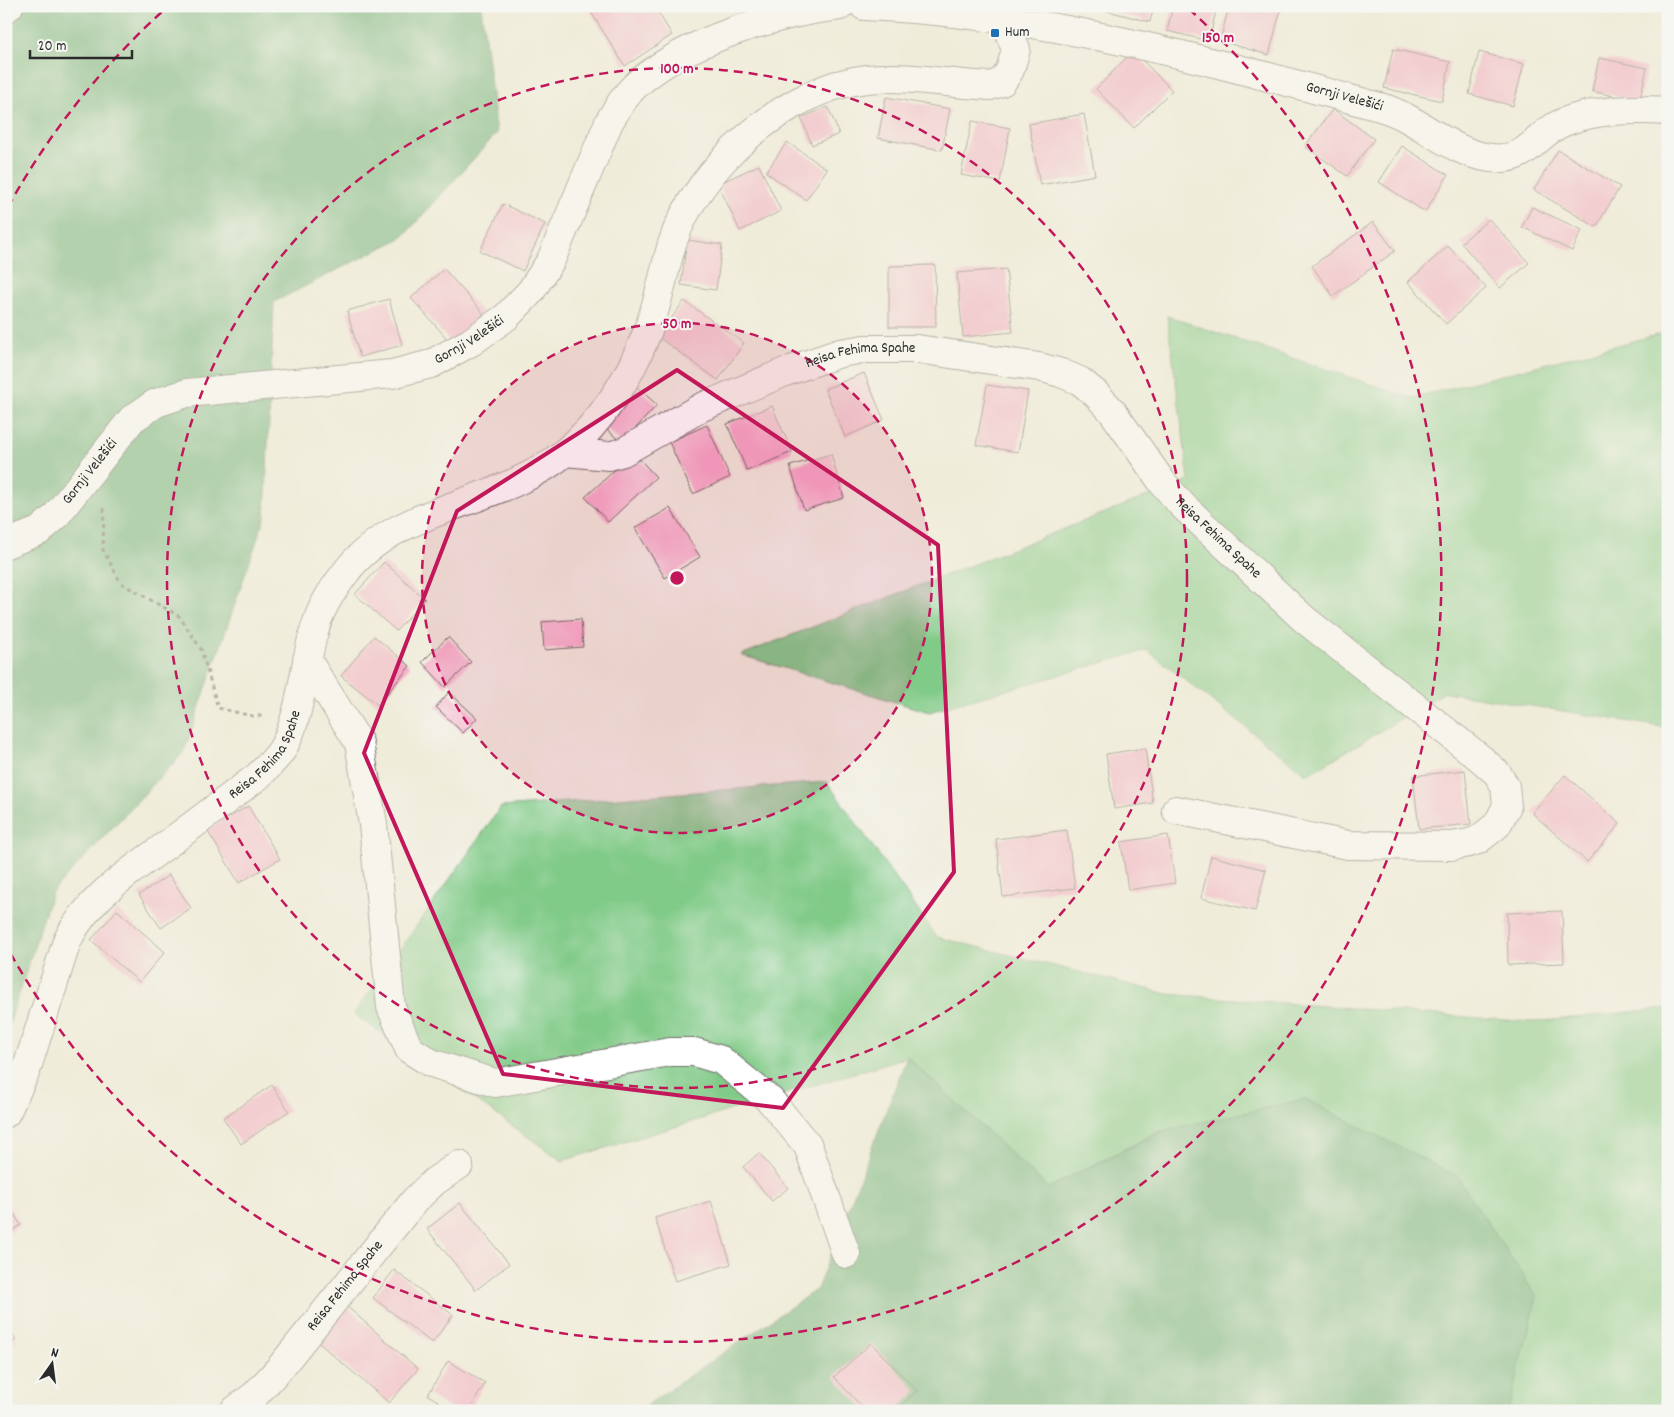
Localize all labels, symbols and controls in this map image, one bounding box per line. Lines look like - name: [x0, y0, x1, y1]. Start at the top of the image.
- place label: Hum: [1005, 22, 1029, 44]
- marker: Hum: [989, 27, 1001, 39]
- scale bar: [30, 28, 132, 60]
- text: 150 m: [1202, 28, 1234, 50]
- text: 20 m: [38, 36, 66, 58]
- text: 100 m: [660, 59, 694, 81]
- street label: Gornji Velešići: [1303, 76, 1386, 118]
- street label: Gornji Velešići: [431, 310, 509, 371]
- text: 50 m: [663, 314, 691, 336]
- street label: Reisa Fehima Spahe: [803, 338, 916, 375]
- street label: Gornji Velešići: [57, 434, 124, 510]
- street label: Reisa Fehima Spahe: [1169, 493, 1266, 585]
- centre of rings: [668, 569, 686, 587]
- street label: Reisa Fehima Spahe: [224, 708, 308, 805]
- street label: Reisa Fehima Spahe: [302, 1236, 389, 1337]
- north arrow: [28, 1340, 78, 1390]
- text: N: [49, 1343, 61, 1364]

